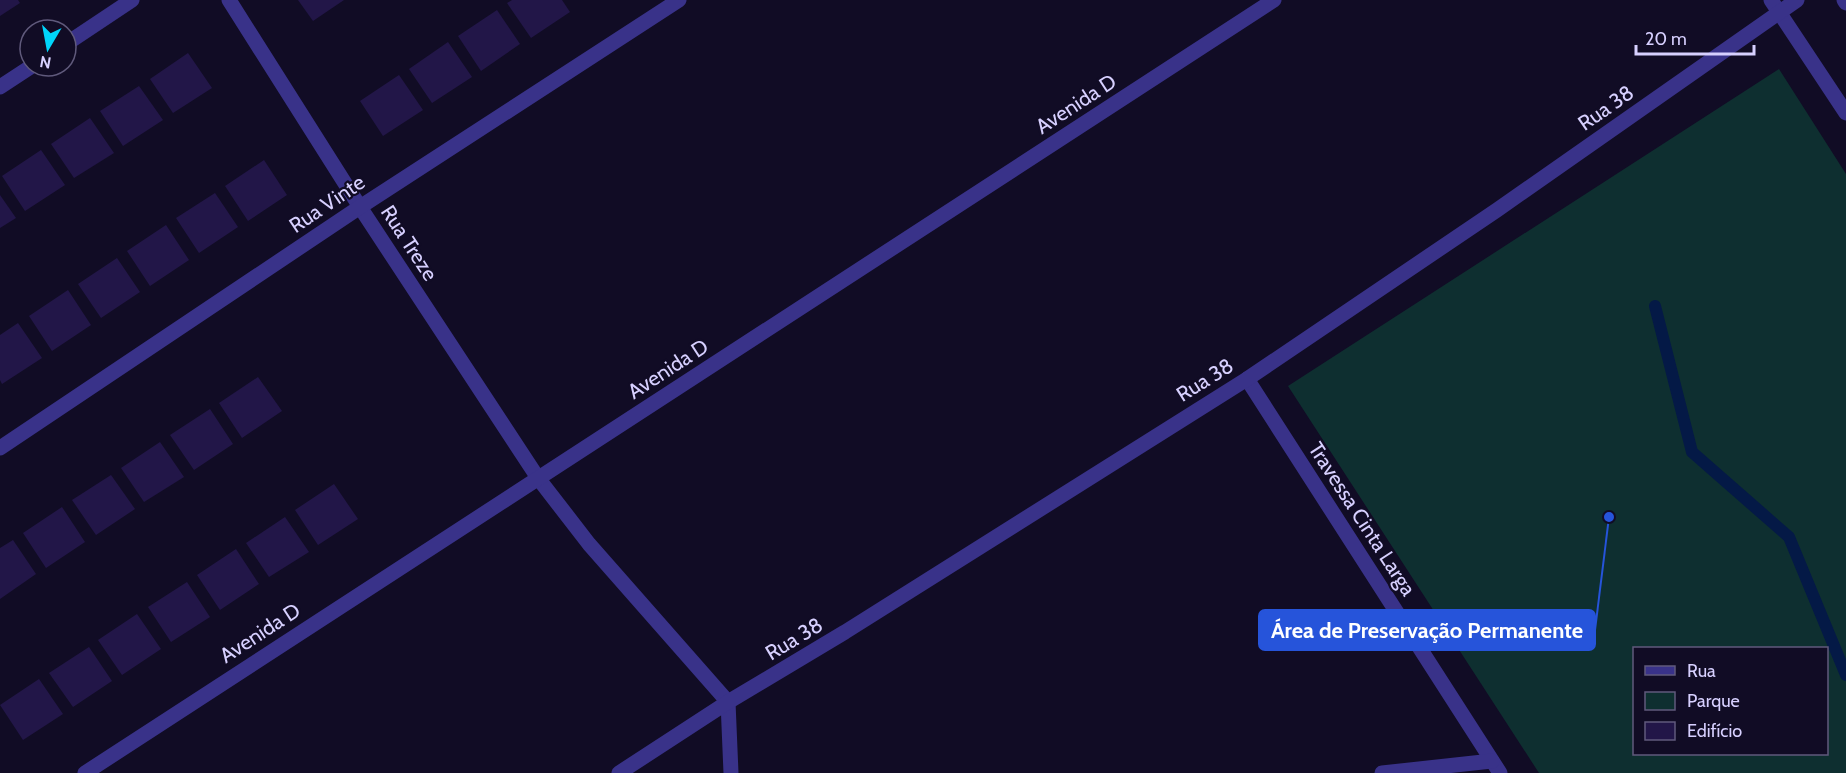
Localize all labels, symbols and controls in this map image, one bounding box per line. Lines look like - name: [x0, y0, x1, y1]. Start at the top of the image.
- north arrow: [18, 18, 78, 78]
- scale bar: [1636, 18, 1754, 56]
- text: 20 m: [1645, 28, 1687, 50]
- text: N: [38, 52, 53, 73]
- street label: Avenida D: [1031, 68, 1121, 139]
- street label: Rua 38: [1573, 79, 1638, 136]
- street label: Rua Vinte: [284, 169, 369, 238]
- street label: Rua Treze: [376, 200, 443, 285]
- street label: Avenida D: [623, 333, 713, 404]
- street label: Rua 38: [1172, 352, 1238, 407]
- street label: Travessa Cinta Larga: [1304, 437, 1421, 600]
- street label: Avenida D: [215, 597, 305, 668]
- callout: Área de Preservação Permanente: [1259, 610, 1595, 650]
- street label: Rua 38: [761, 612, 827, 665]
- text: Área de Preservação Permanente: [1271, 617, 1583, 644]
- legend: [1633, 647, 1828, 755]
- text: Rua: [1687, 660, 1716, 682]
- text: Parque: [1687, 690, 1740, 712]
- text: Edifício: [1687, 720, 1742, 742]

